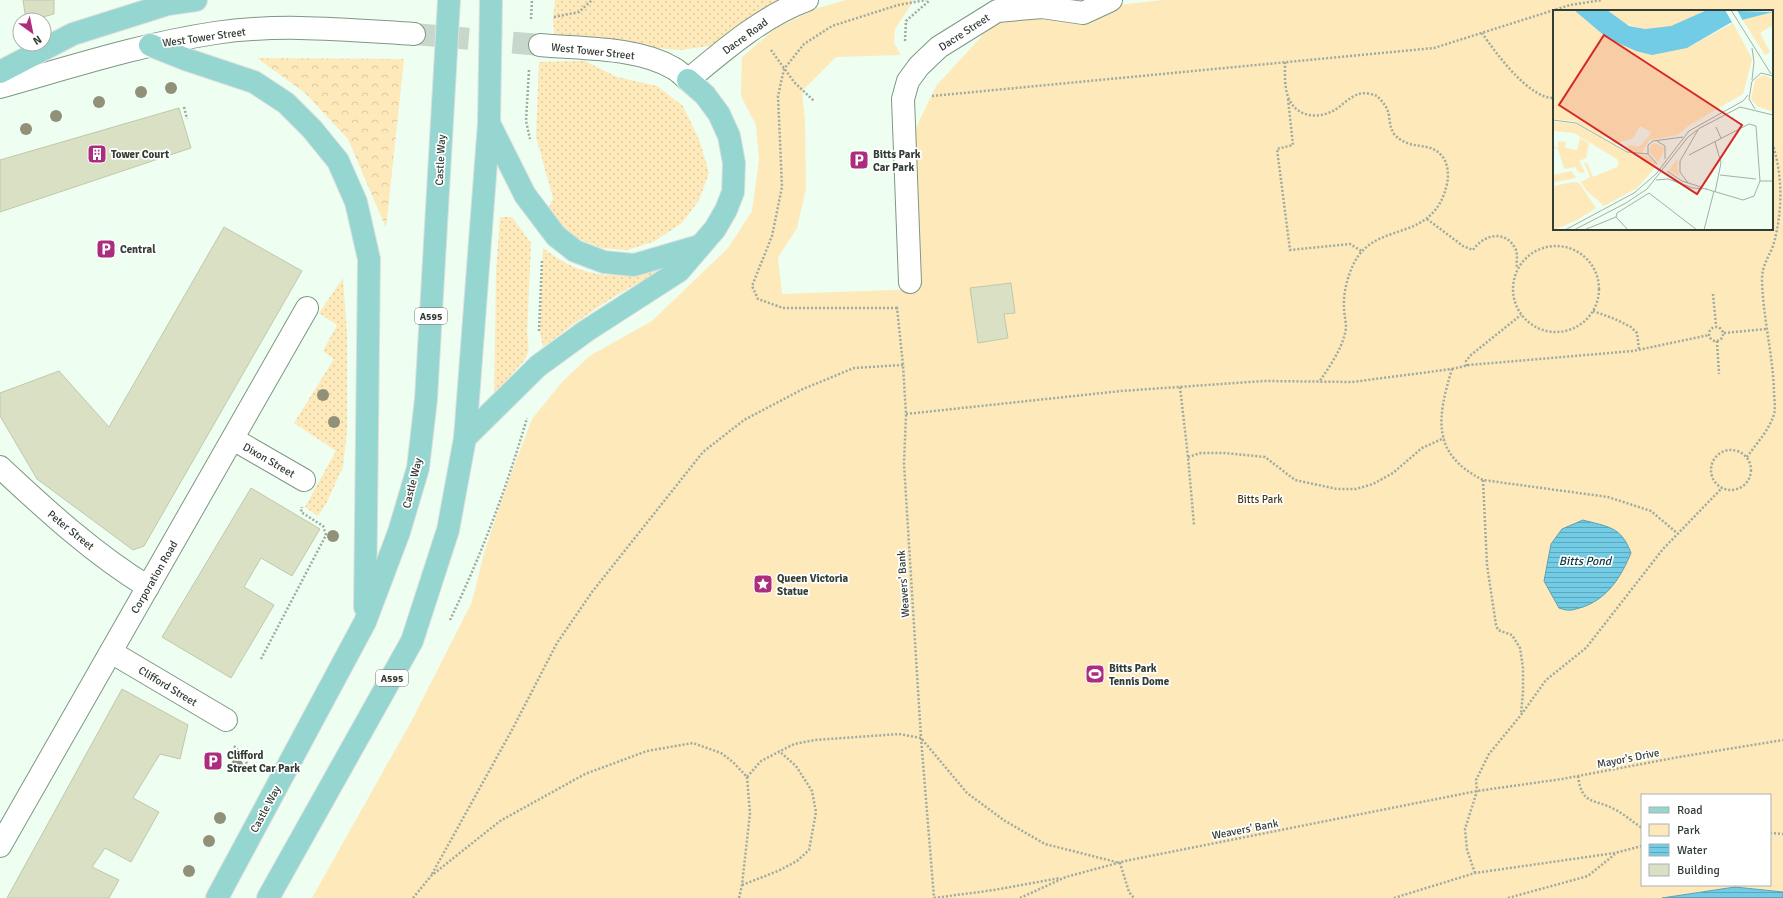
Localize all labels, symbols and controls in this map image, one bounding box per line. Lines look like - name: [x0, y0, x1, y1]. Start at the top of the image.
- inset map: [1553, 10, 1773, 230]
- street label: Dacre Street: [936, 11, 992, 54]
- north arrow: [12, 12, 52, 52]
- street label: Dacre Road: [720, 15, 771, 57]
- street label: West Tower Street: [162, 25, 247, 50]
- text: N: [30, 32, 44, 48]
- street label: West Tower Street: [550, 41, 636, 62]
- street label: Castle Way: [433, 133, 448, 186]
- building icon: Tower Court: [86, 143, 108, 165]
- place label: Tower Court: [111, 148, 169, 161]
- place label: Bitts Park Car Park: [873, 148, 921, 174]
- parking icon: Bitts Park Car Park: [848, 149, 870, 171]
- parking icon: Central: [95, 238, 117, 260]
- place label: Central: [120, 243, 156, 256]
- road number: A595: [415, 308, 447, 324]
- street label: Dixon Street: [241, 440, 297, 481]
- street label: Castle Way: [400, 456, 425, 510]
- park label: Bitts Park: [1237, 493, 1283, 506]
- street label: Peter Street: [45, 508, 97, 553]
- street label: Corporation Road: [128, 538, 181, 616]
- street label: Weavers' Bank: [895, 549, 912, 618]
- water label: Bitts Pond: [1559, 554, 1613, 569]
- place label: Queen Victoria Statue: [777, 572, 849, 598]
- place icon: Queen Victoria Statue: [752, 573, 774, 595]
- place label: Bitts Park Tennis Dome: [1109, 662, 1170, 688]
- sports icon: Bitts Park Tennis Dome: [1084, 663, 1106, 685]
- street label: Clifford Street: [136, 664, 200, 709]
- road number: A595: [376, 670, 408, 686]
- street label: Mayor's Drive: [1596, 746, 1660, 771]
- place label: Clifford Street Car Park: [227, 749, 300, 775]
- parking icon: Clifford Street Car Park: [202, 750, 224, 772]
- street label: Castle Way: [248, 783, 284, 835]
- legend: [1641, 794, 1771, 886]
- text: Road: [1677, 803, 1703, 818]
- street label: Weavers' Bank: [1211, 817, 1280, 842]
- text: Park: [1677, 823, 1700, 838]
- text: Water: [1677, 843, 1708, 858]
- text: Building: [1677, 863, 1720, 878]

